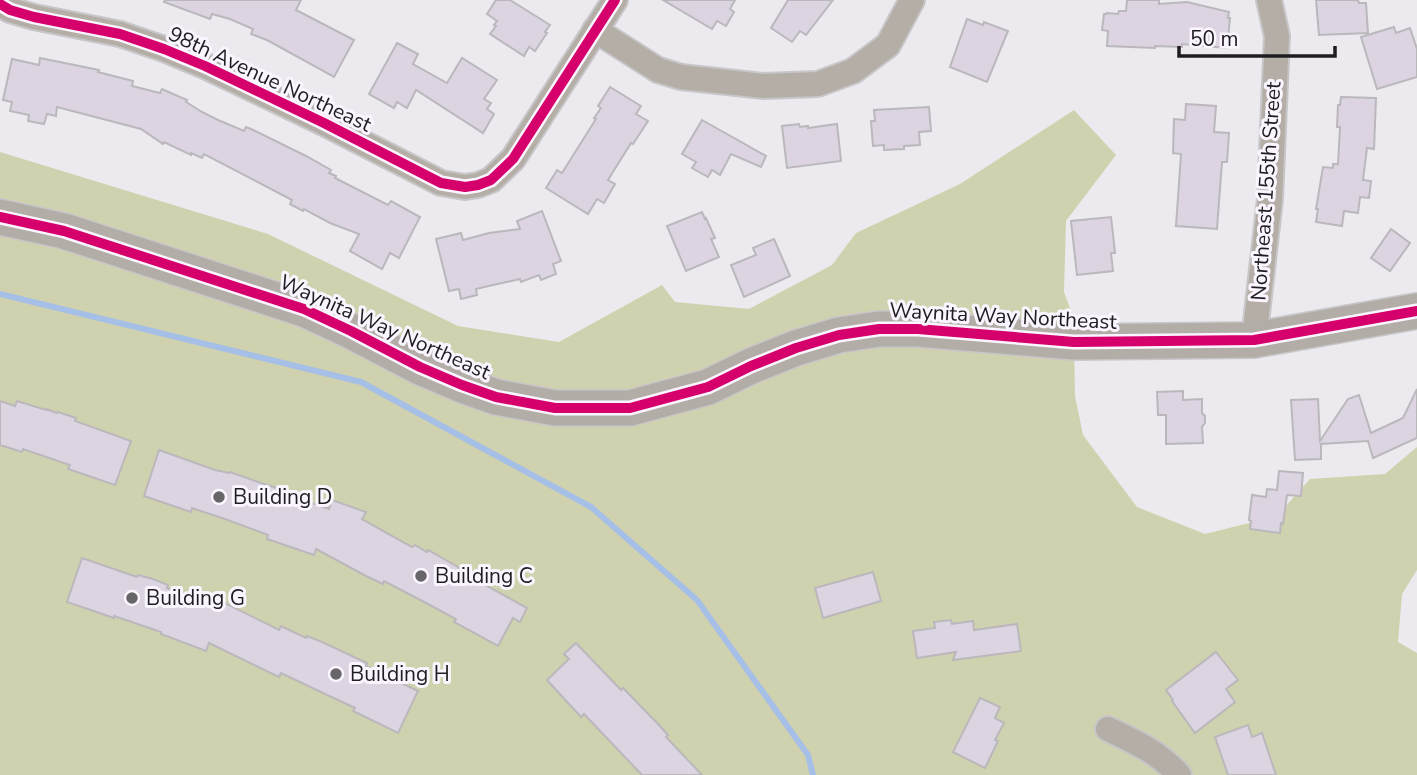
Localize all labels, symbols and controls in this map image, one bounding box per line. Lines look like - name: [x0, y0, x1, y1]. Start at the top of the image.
- scale bar: [1179, 14, 1335, 58]
- street label: 98th Avenue Northeast: [164, 20, 377, 139]
- text: 50 m: [1190, 25, 1239, 53]
- street label: Northeast 155th Street: [1244, 80, 1288, 301]
- street label: Waynita Way Northeast: [275, 268, 495, 386]
- street label: Waynita Way Northeast: [889, 296, 1118, 336]
- place label: Building D: [233, 483, 332, 511]
- marker: Building D: [211, 489, 227, 505]
- place label: Building C: [435, 562, 533, 590]
- marker: Building C: [413, 568, 429, 584]
- place label: Building G: [146, 584, 245, 612]
- marker: Building G: [124, 590, 140, 606]
- place label: Building H: [350, 660, 450, 688]
- marker: Building H: [328, 666, 344, 682]

